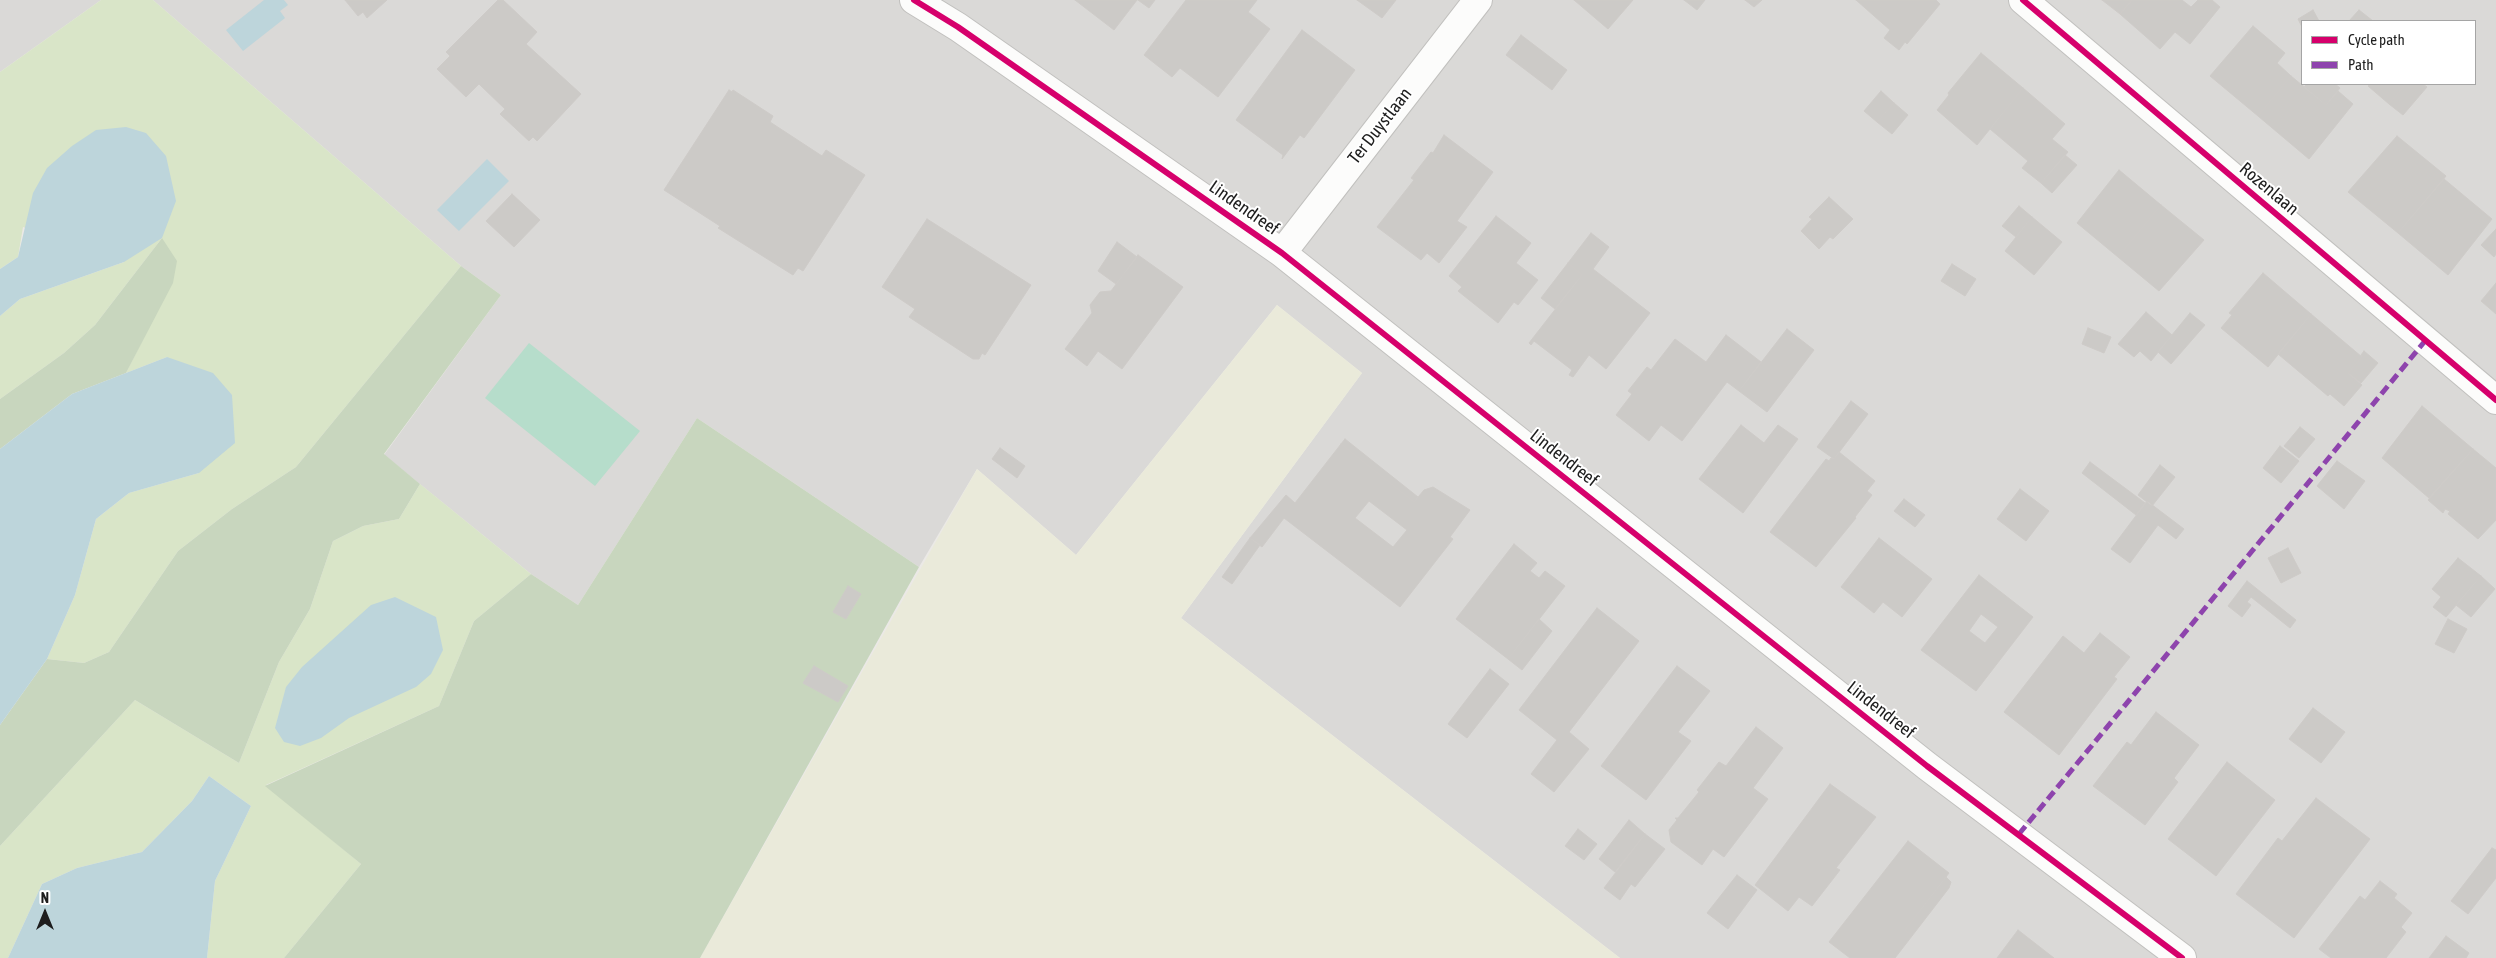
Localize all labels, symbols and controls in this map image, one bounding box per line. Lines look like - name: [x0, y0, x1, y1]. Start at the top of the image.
- legend: [2301, 20, 2476, 85]
- text: Cycle path: [2348, 31, 2405, 48]
- text: Path: [2348, 56, 2374, 73]
- street label: Ter Duystlaan: [1344, 84, 1416, 168]
- street label: Rozenlaan: [2235, 158, 2303, 220]
- street label: Lindendreef: [1205, 176, 1283, 240]
- street label: Lindendreef: [1526, 425, 1602, 491]
- street label: Lindendreef: [1843, 677, 1919, 743]
- north arrow: [20, 888, 70, 938]
- text: N: [41, 890, 49, 906]

